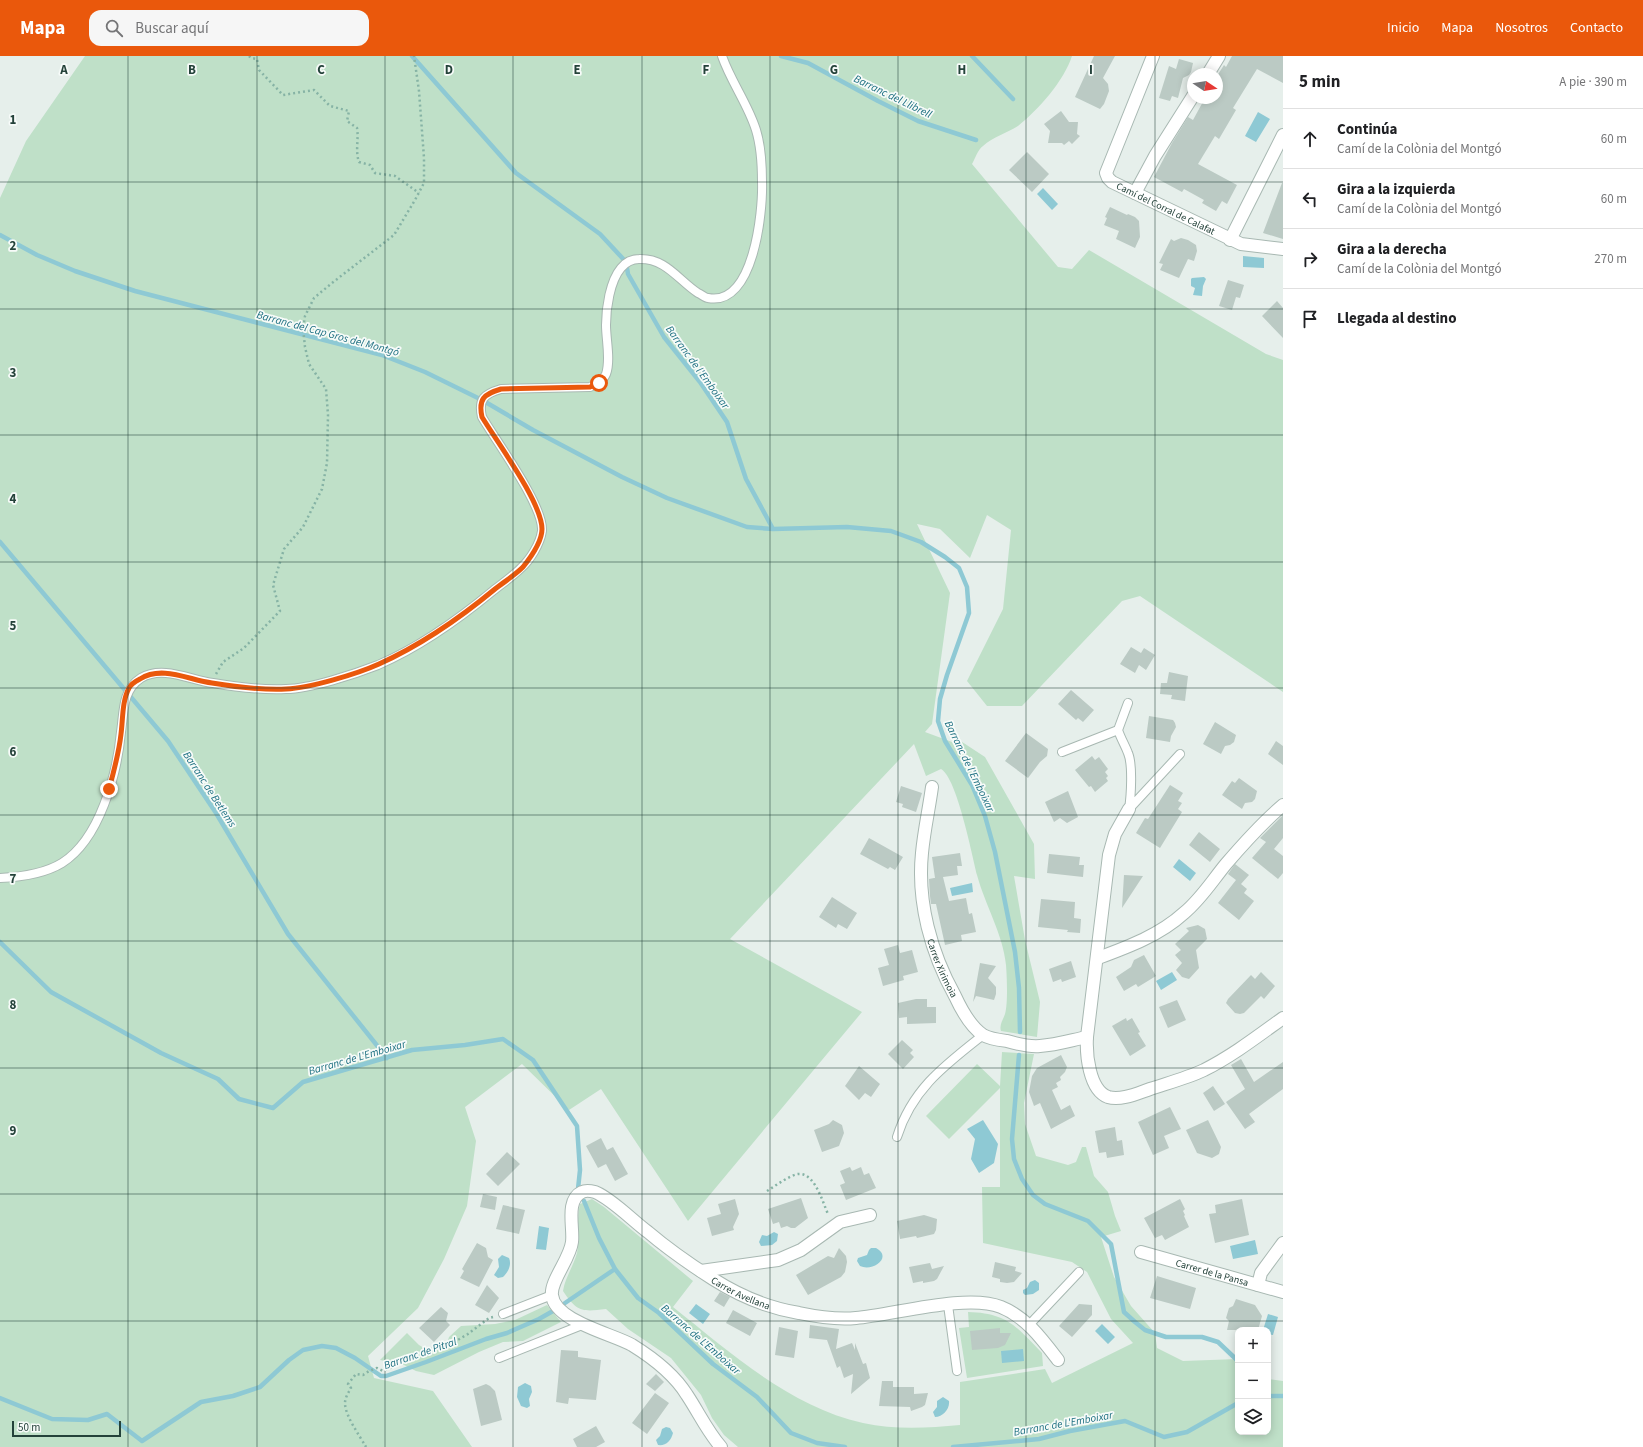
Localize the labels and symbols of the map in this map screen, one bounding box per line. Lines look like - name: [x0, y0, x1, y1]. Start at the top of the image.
- text: A: [59, 61, 68, 79]
- text: B: [188, 61, 196, 79]
- text: C: [317, 61, 325, 79]
- text: D: [445, 61, 453, 79]
- text: E: [573, 61, 581, 79]
- text: F: [703, 61, 710, 79]
- text: G: [830, 61, 838, 79]
- text: H: [958, 61, 966, 79]
- text: I: [1089, 61, 1093, 79]
- north arrow: [1187, 68, 1223, 104]
- water label: Barranc del Llibrell: [851, 71, 935, 122]
- text: 1: [10, 111, 17, 129]
- street label: Camí del Corral de Calafat: [1114, 179, 1218, 239]
- text: 2: [10, 237, 17, 255]
- water label: Barranc del Cap Gros del Montgó: [255, 307, 401, 360]
- water label: Barranc de l'Emboixar: [662, 323, 734, 413]
- text: 3: [10, 364, 17, 382]
- route start: [590, 374, 608, 392]
- text: 4: [10, 490, 17, 508]
- text: 5: [10, 617, 17, 635]
- water label: Barranc de l'Emboixar: [941, 718, 999, 815]
- text: 6: [10, 743, 17, 761]
- water label: Barranc de Betlems: [179, 748, 240, 831]
- route end: [100, 780, 118, 798]
- text: 7: [10, 870, 17, 888]
- street label: Carrer Xirimoia: [923, 937, 961, 1000]
- text: 8: [10, 996, 17, 1014]
- water label: Barranc de L'Emboixar: [307, 1036, 409, 1079]
- text: 9: [10, 1122, 17, 1140]
- street label: Carrer de la Pansa: [1174, 1256, 1250, 1290]
- street label: Carrer Avellana: [708, 1273, 772, 1313]
- water label: Barranc de L'Emboixar: [658, 1301, 744, 1379]
- water label: Barranc de Pitral: [382, 1334, 459, 1373]
- water label: Barranc de L'Emboixar: [1012, 1407, 1115, 1440]
- scale bar: [12, 1419, 121, 1438]

